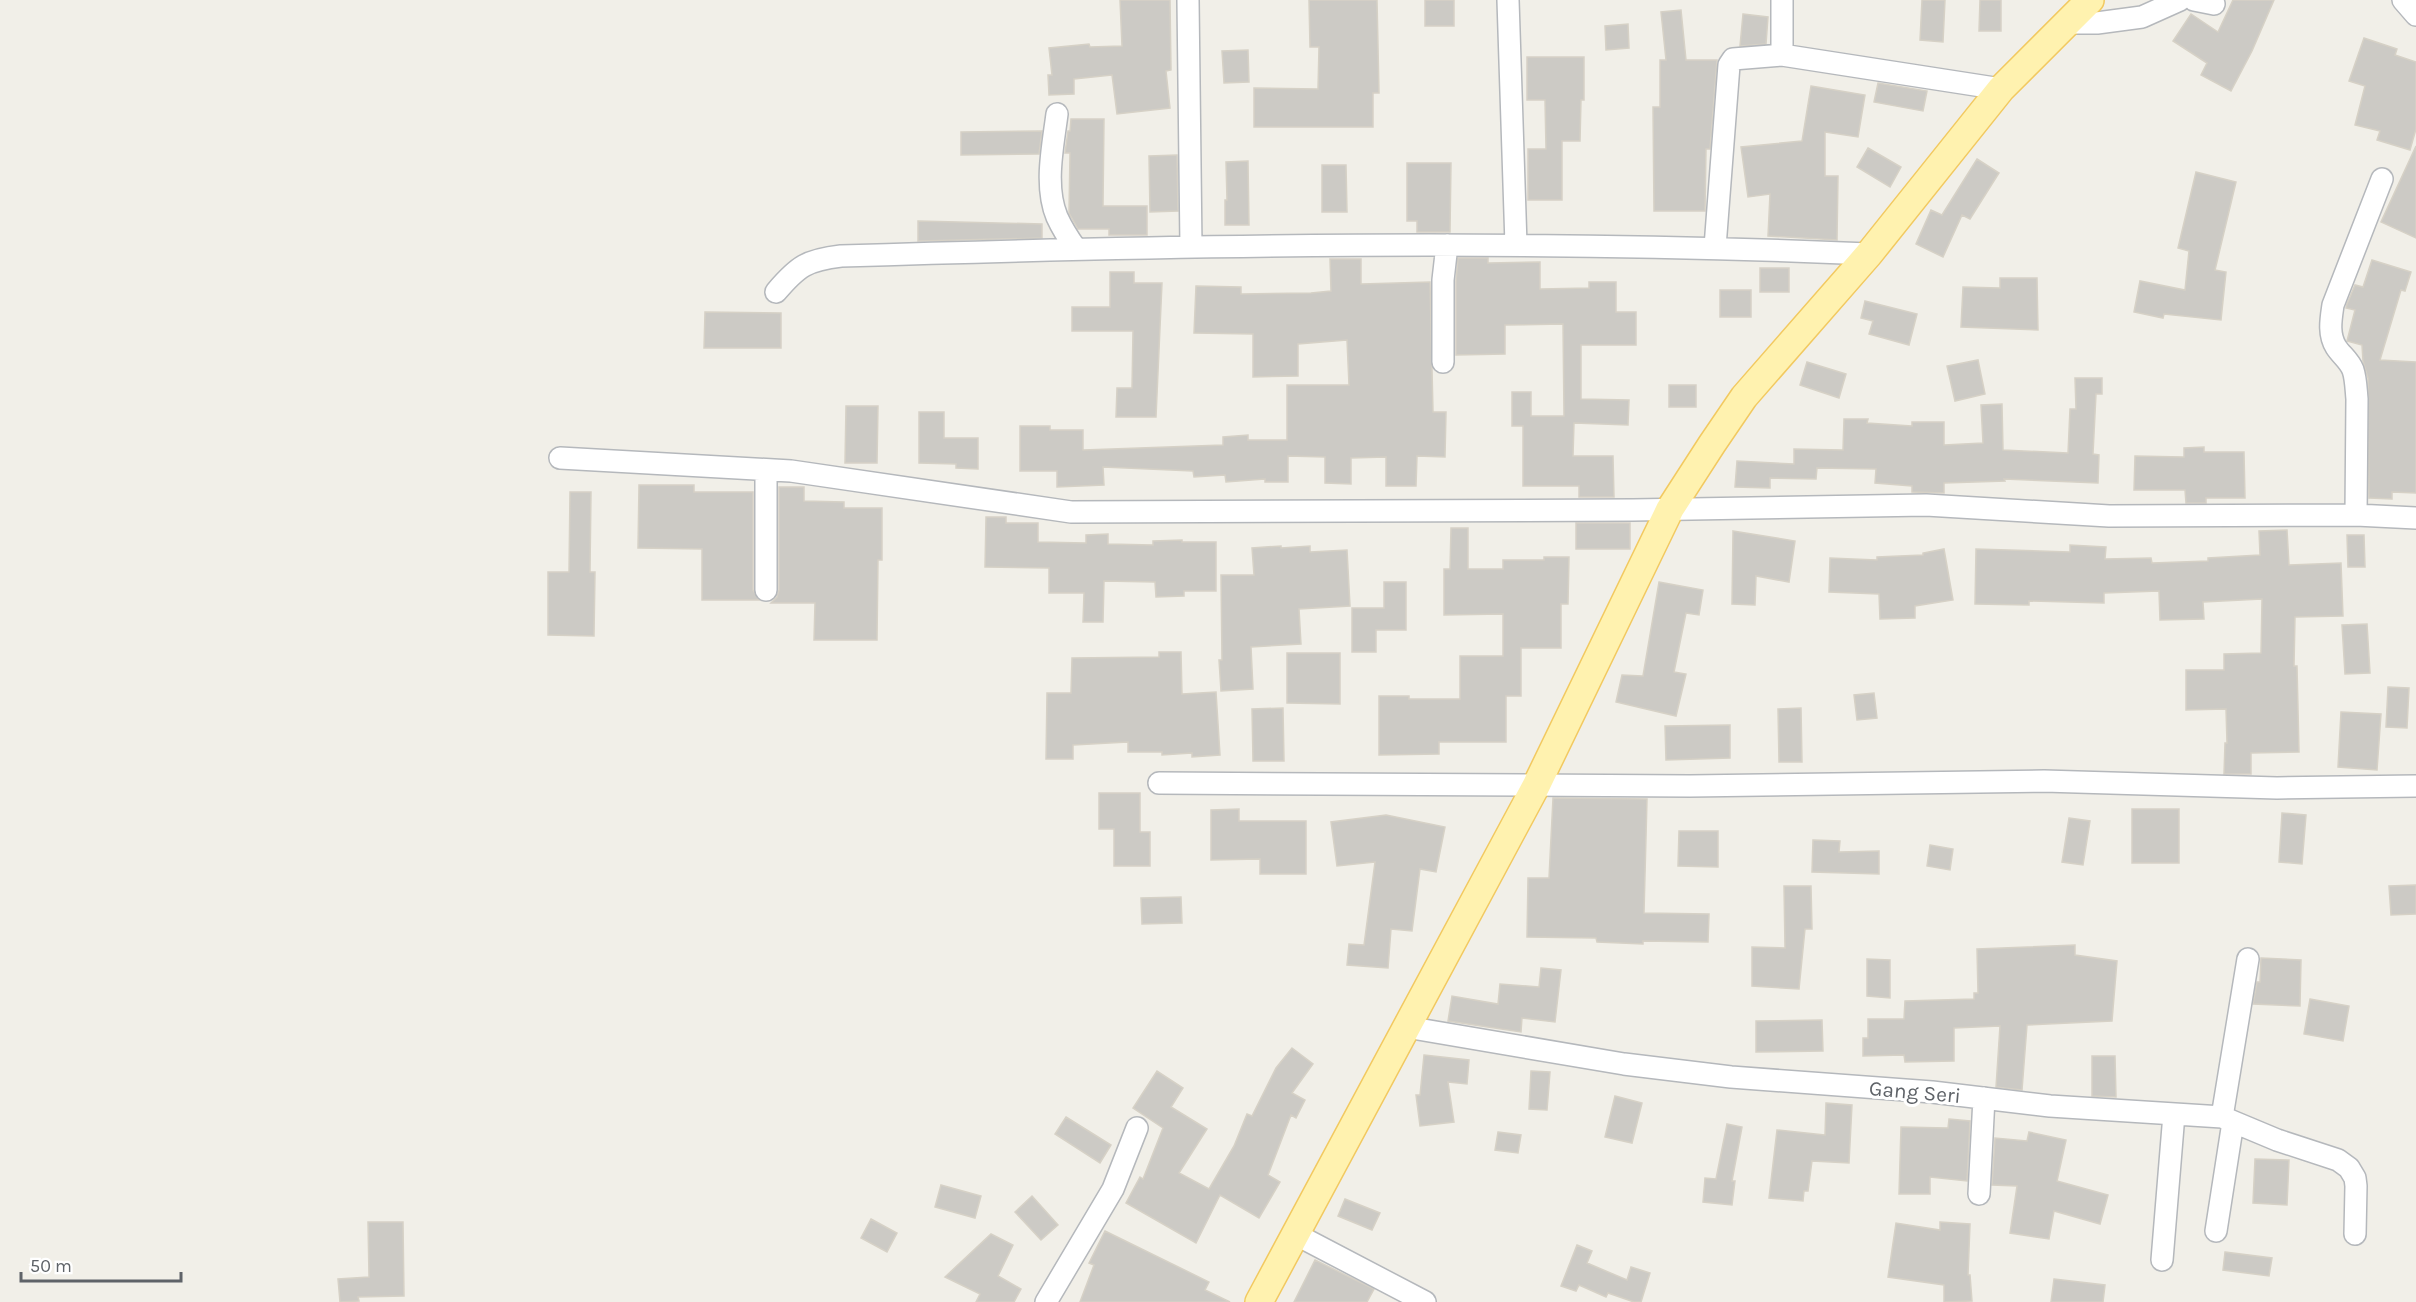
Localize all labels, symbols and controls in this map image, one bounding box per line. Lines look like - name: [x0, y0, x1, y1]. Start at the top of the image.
- street label: Gang Seri: [1868, 1076, 1962, 1108]
- scale bar: [21, 1245, 182, 1283]
- text: 50 m: [30, 1255, 72, 1277]

